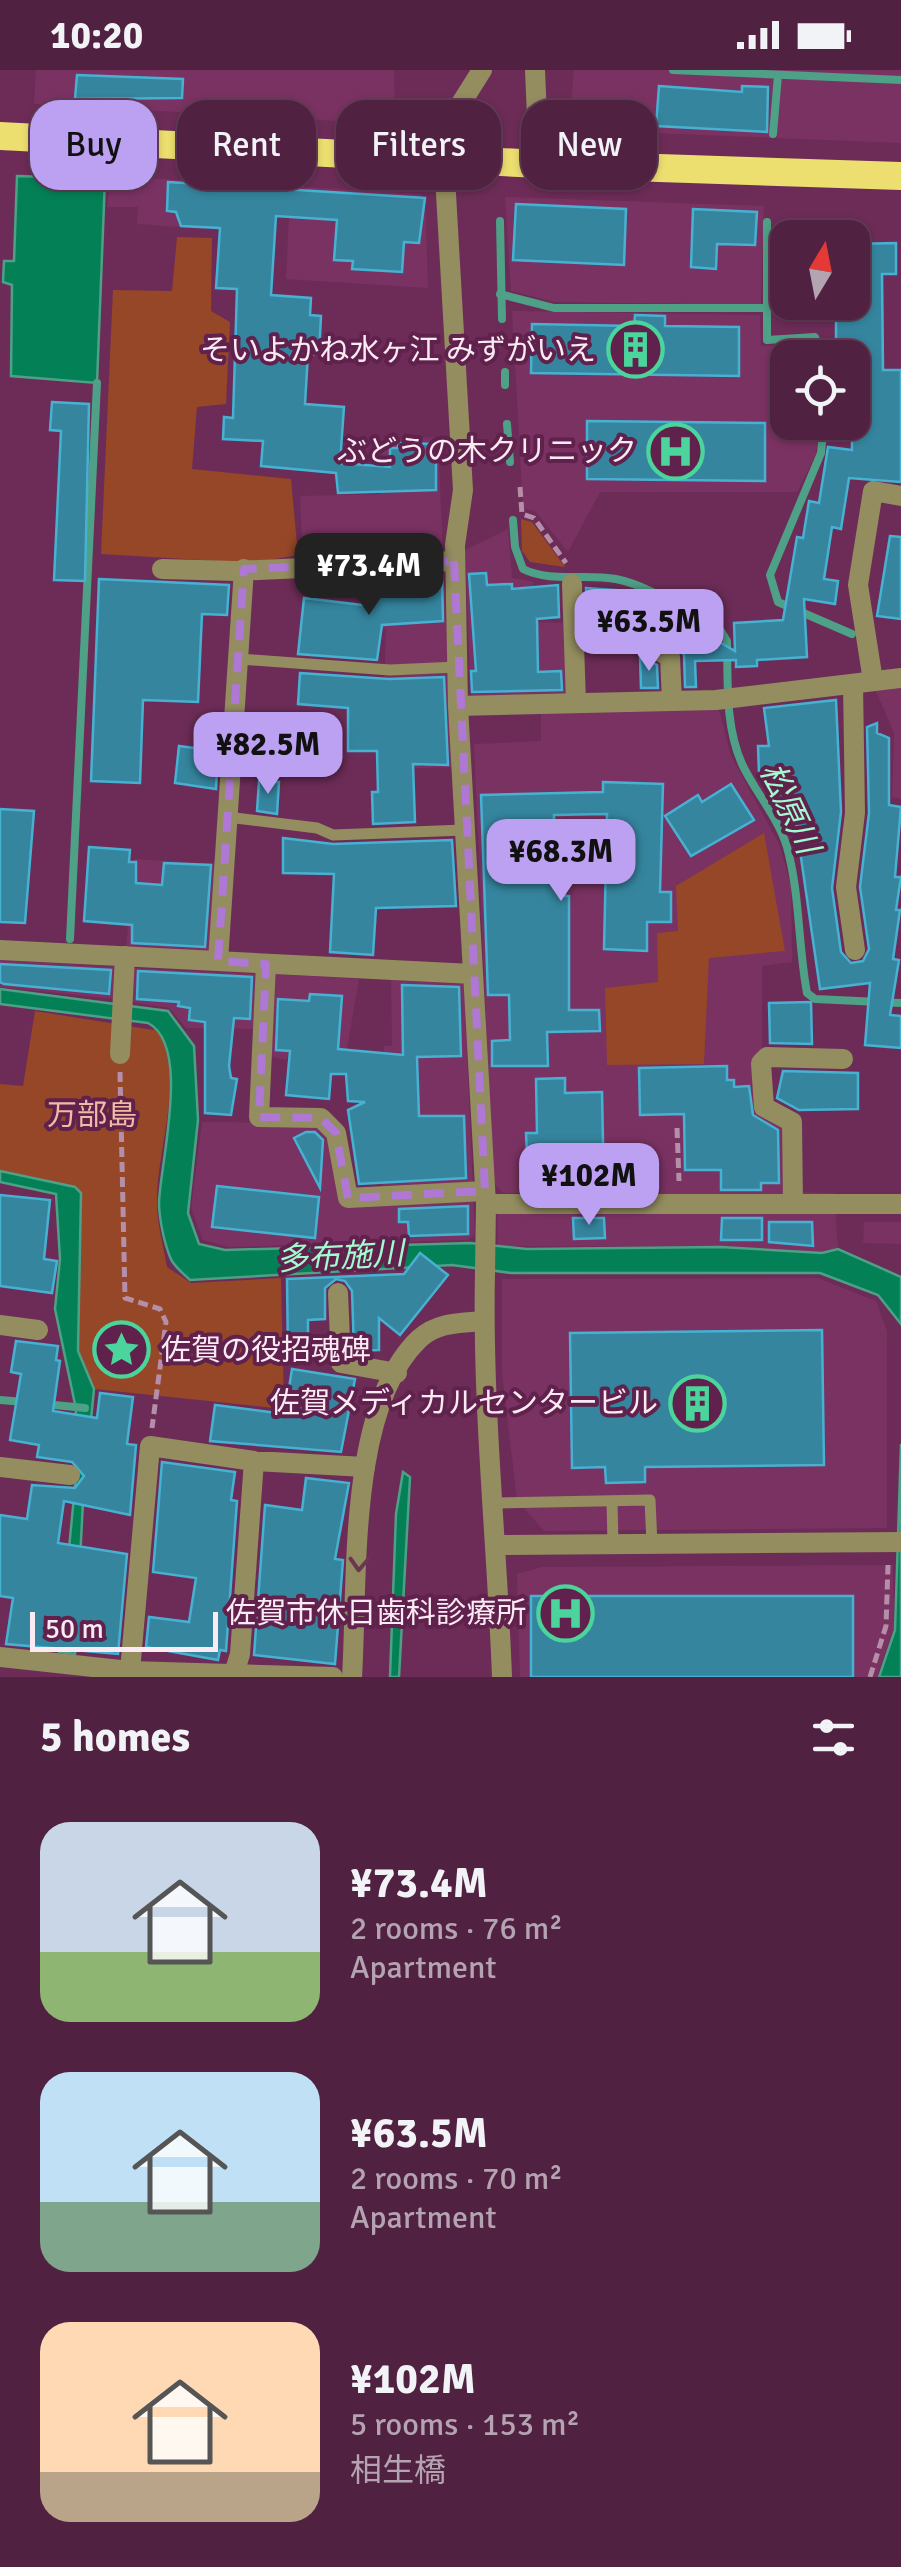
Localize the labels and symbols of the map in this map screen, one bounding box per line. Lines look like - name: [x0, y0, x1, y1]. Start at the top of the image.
- north arrow: [770, 220, 870, 320]
- building icon: そいよかね水ヶ江 みずがいえ: [605, 320, 665, 380]
- place label: そいよかね水ヶ江 みずがいえ: [200, 332, 596, 369]
- hospital icon: ぶどうの木クリニック: [646, 421, 706, 481]
- place label: ぶどうの木クリニック: [337, 433, 637, 470]
- pin: ¥73.4M: [288, 533, 450, 618]
- pin: ¥63.5M: [568, 589, 730, 674]
- pin: ¥82.5M: [187, 712, 349, 797]
- water label: 松原川: [752, 756, 829, 863]
- pin: ¥68.3M: [480, 819, 642, 904]
- park label: 万部島: [47, 1097, 137, 1134]
- pin: ¥102M: [519, 1143, 659, 1228]
- water label: 多布施川: [275, 1234, 408, 1279]
- place icon: 佐賀の役招魂碑: [92, 1320, 152, 1380]
- place label: 佐賀の役招魂碑: [161, 1332, 371, 1369]
- building icon: 佐賀メディカルセンタービル: [667, 1373, 727, 1433]
- place label: 佐賀メディカルセンタービル: [270, 1385, 658, 1422]
- one-way arrow: [349, 1557, 370, 1573]
- hospital icon: 佐賀市休日歯科診療所: [535, 1583, 595, 1643]
- place label: 佐賀市休日歯科診療所: [226, 1595, 526, 1632]
- scale bar: [30, 1607, 218, 1652]

